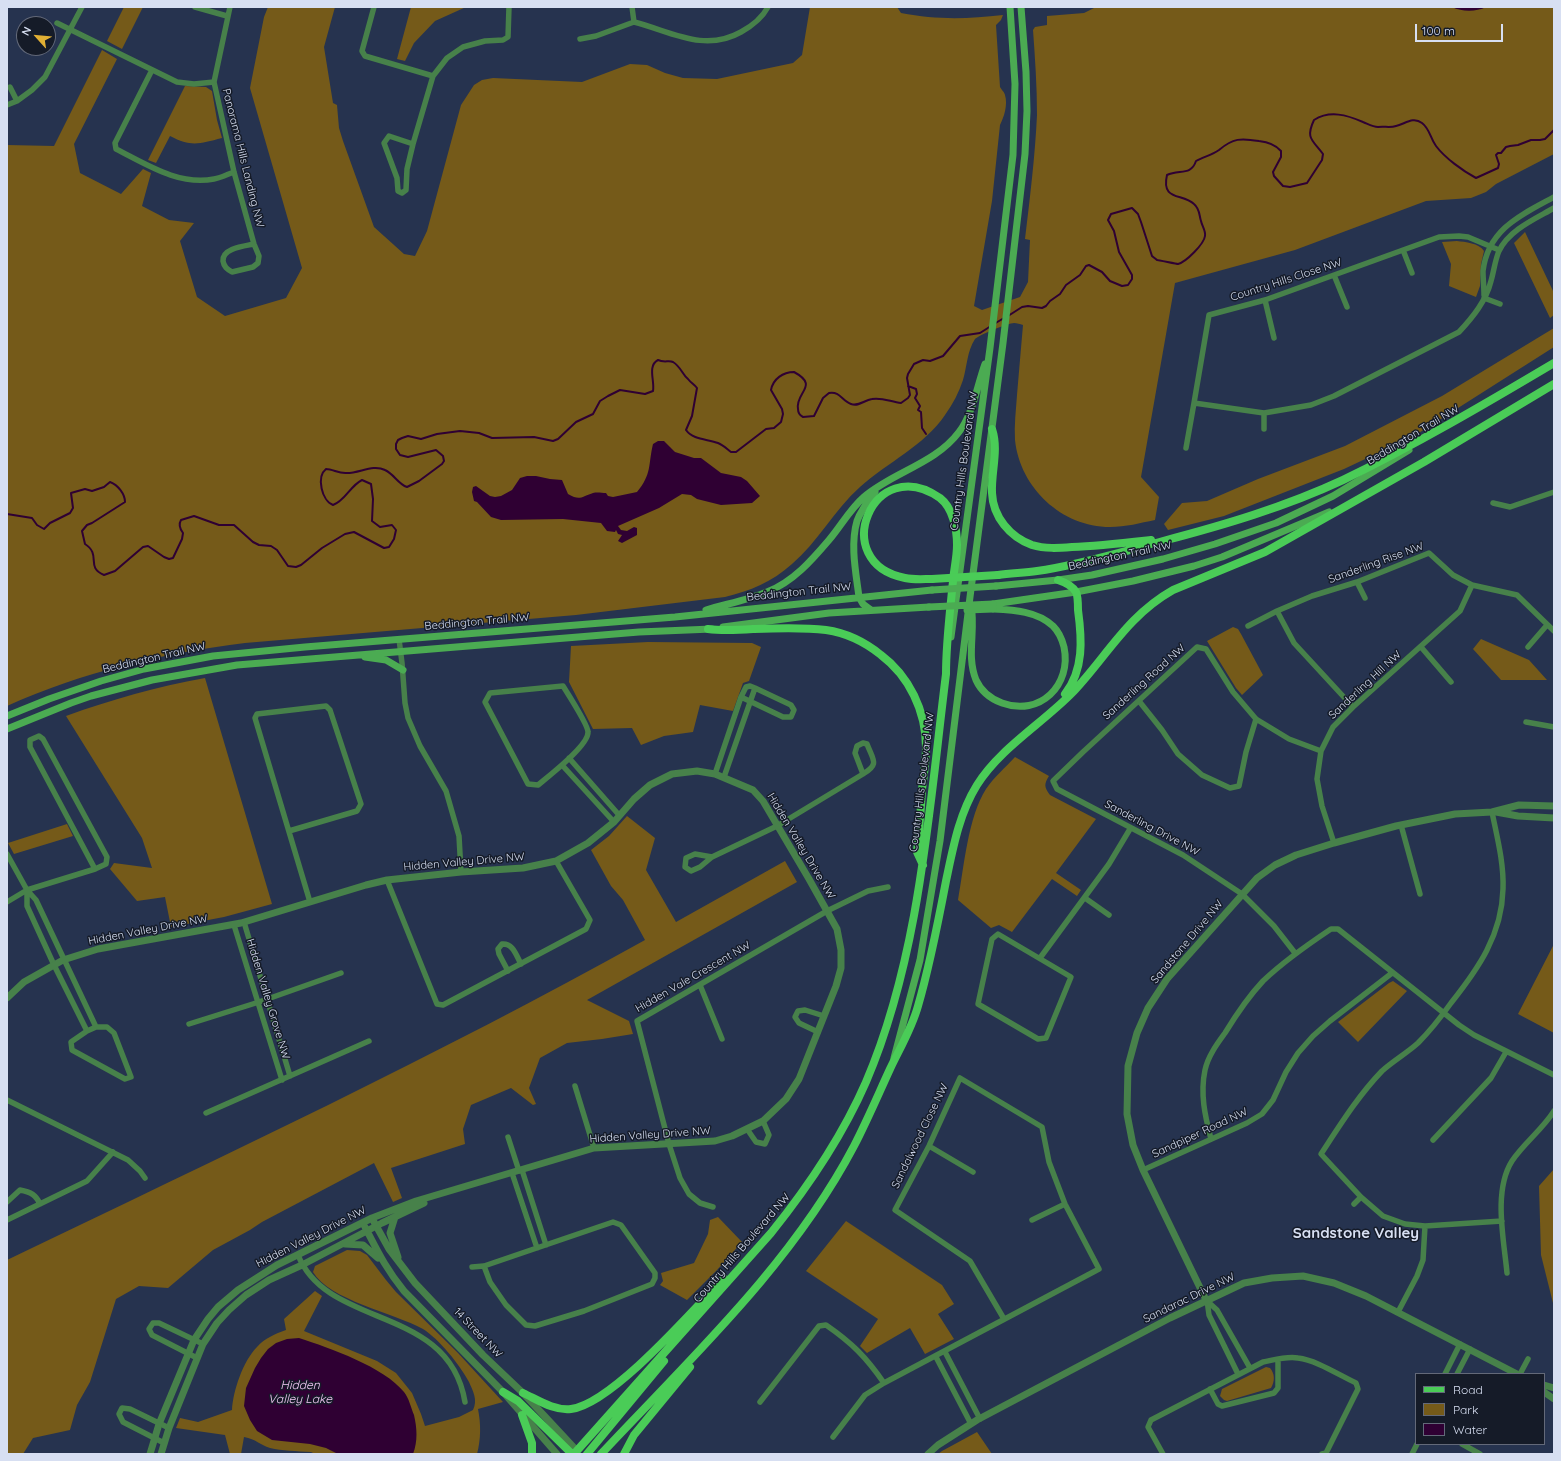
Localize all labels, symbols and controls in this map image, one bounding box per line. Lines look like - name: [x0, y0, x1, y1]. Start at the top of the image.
- north arrow: [16, 16, 56, 56]
- scale bar: [1417, 16, 1505, 42]
- text: 100 m: [1422, 23, 1455, 38]
- text: N: [18, 24, 34, 38]
- street label: Panorama Hills Landing NW: [219, 87, 267, 229]
- street label: Country Hills Close NW: [1229, 256, 1343, 304]
- street label: Country Hills Boulevard NW: [948, 390, 980, 532]
- street label: Beddington Trail NW: [1365, 402, 1461, 468]
- street label: Beddington Trail NW: [1067, 539, 1173, 573]
- street label: Sanderling Rise NW: [1327, 540, 1425, 586]
- street label: Beddington Trail NW: [746, 580, 852, 604]
- street label: Beddington Trail NW: [424, 611, 530, 633]
- street label: Beddington Trail NW: [101, 640, 207, 676]
- street label: Sanderling Road NW: [1100, 642, 1188, 722]
- street label: Sanderling Hill NW: [1326, 648, 1404, 722]
- street label: Country Hills Boulevard NW: [907, 711, 937, 853]
- street label: Hidden Valley Drive NW: [764, 791, 838, 901]
- street label: Sanderling Drive NW: [1102, 797, 1202, 859]
- street label: Hidden Valley Drive NW: [403, 850, 525, 874]
- street label: Sandstone Drive NW: [1148, 898, 1226, 986]
- street label: Hidden Valley Drive NW: [87, 912, 209, 948]
- street label: Hidden Valley Grove NW: [243, 937, 293, 1061]
- street label: Hidden Vale Crescent NW: [633, 939, 753, 1015]
- street label: Sandalwood Close NW: [889, 1081, 951, 1191]
- street label: Sandpiper Road NW: [1150, 1105, 1250, 1161]
- street label: Hidden Valley Drive NW: [589, 1124, 711, 1146]
- street label: Country Hills Boulevard NW: [691, 1191, 793, 1305]
- street label: Hidden Valley Drive NW: [254, 1204, 368, 1270]
- district label: Sandstone Valley: [1293, 1224, 1419, 1242]
- street label: Sandarac Drive NW: [1141, 1270, 1237, 1326]
- street label: 14 Street NW: [451, 1305, 505, 1361]
- legend: [1415, 1373, 1545, 1445]
- water label: Hidden Valley Lake: [268, 1378, 332, 1406]
- text: Road: [1453, 1382, 1483, 1397]
- text: Park: [1453, 1402, 1478, 1417]
- text: Water: [1453, 1422, 1487, 1437]

